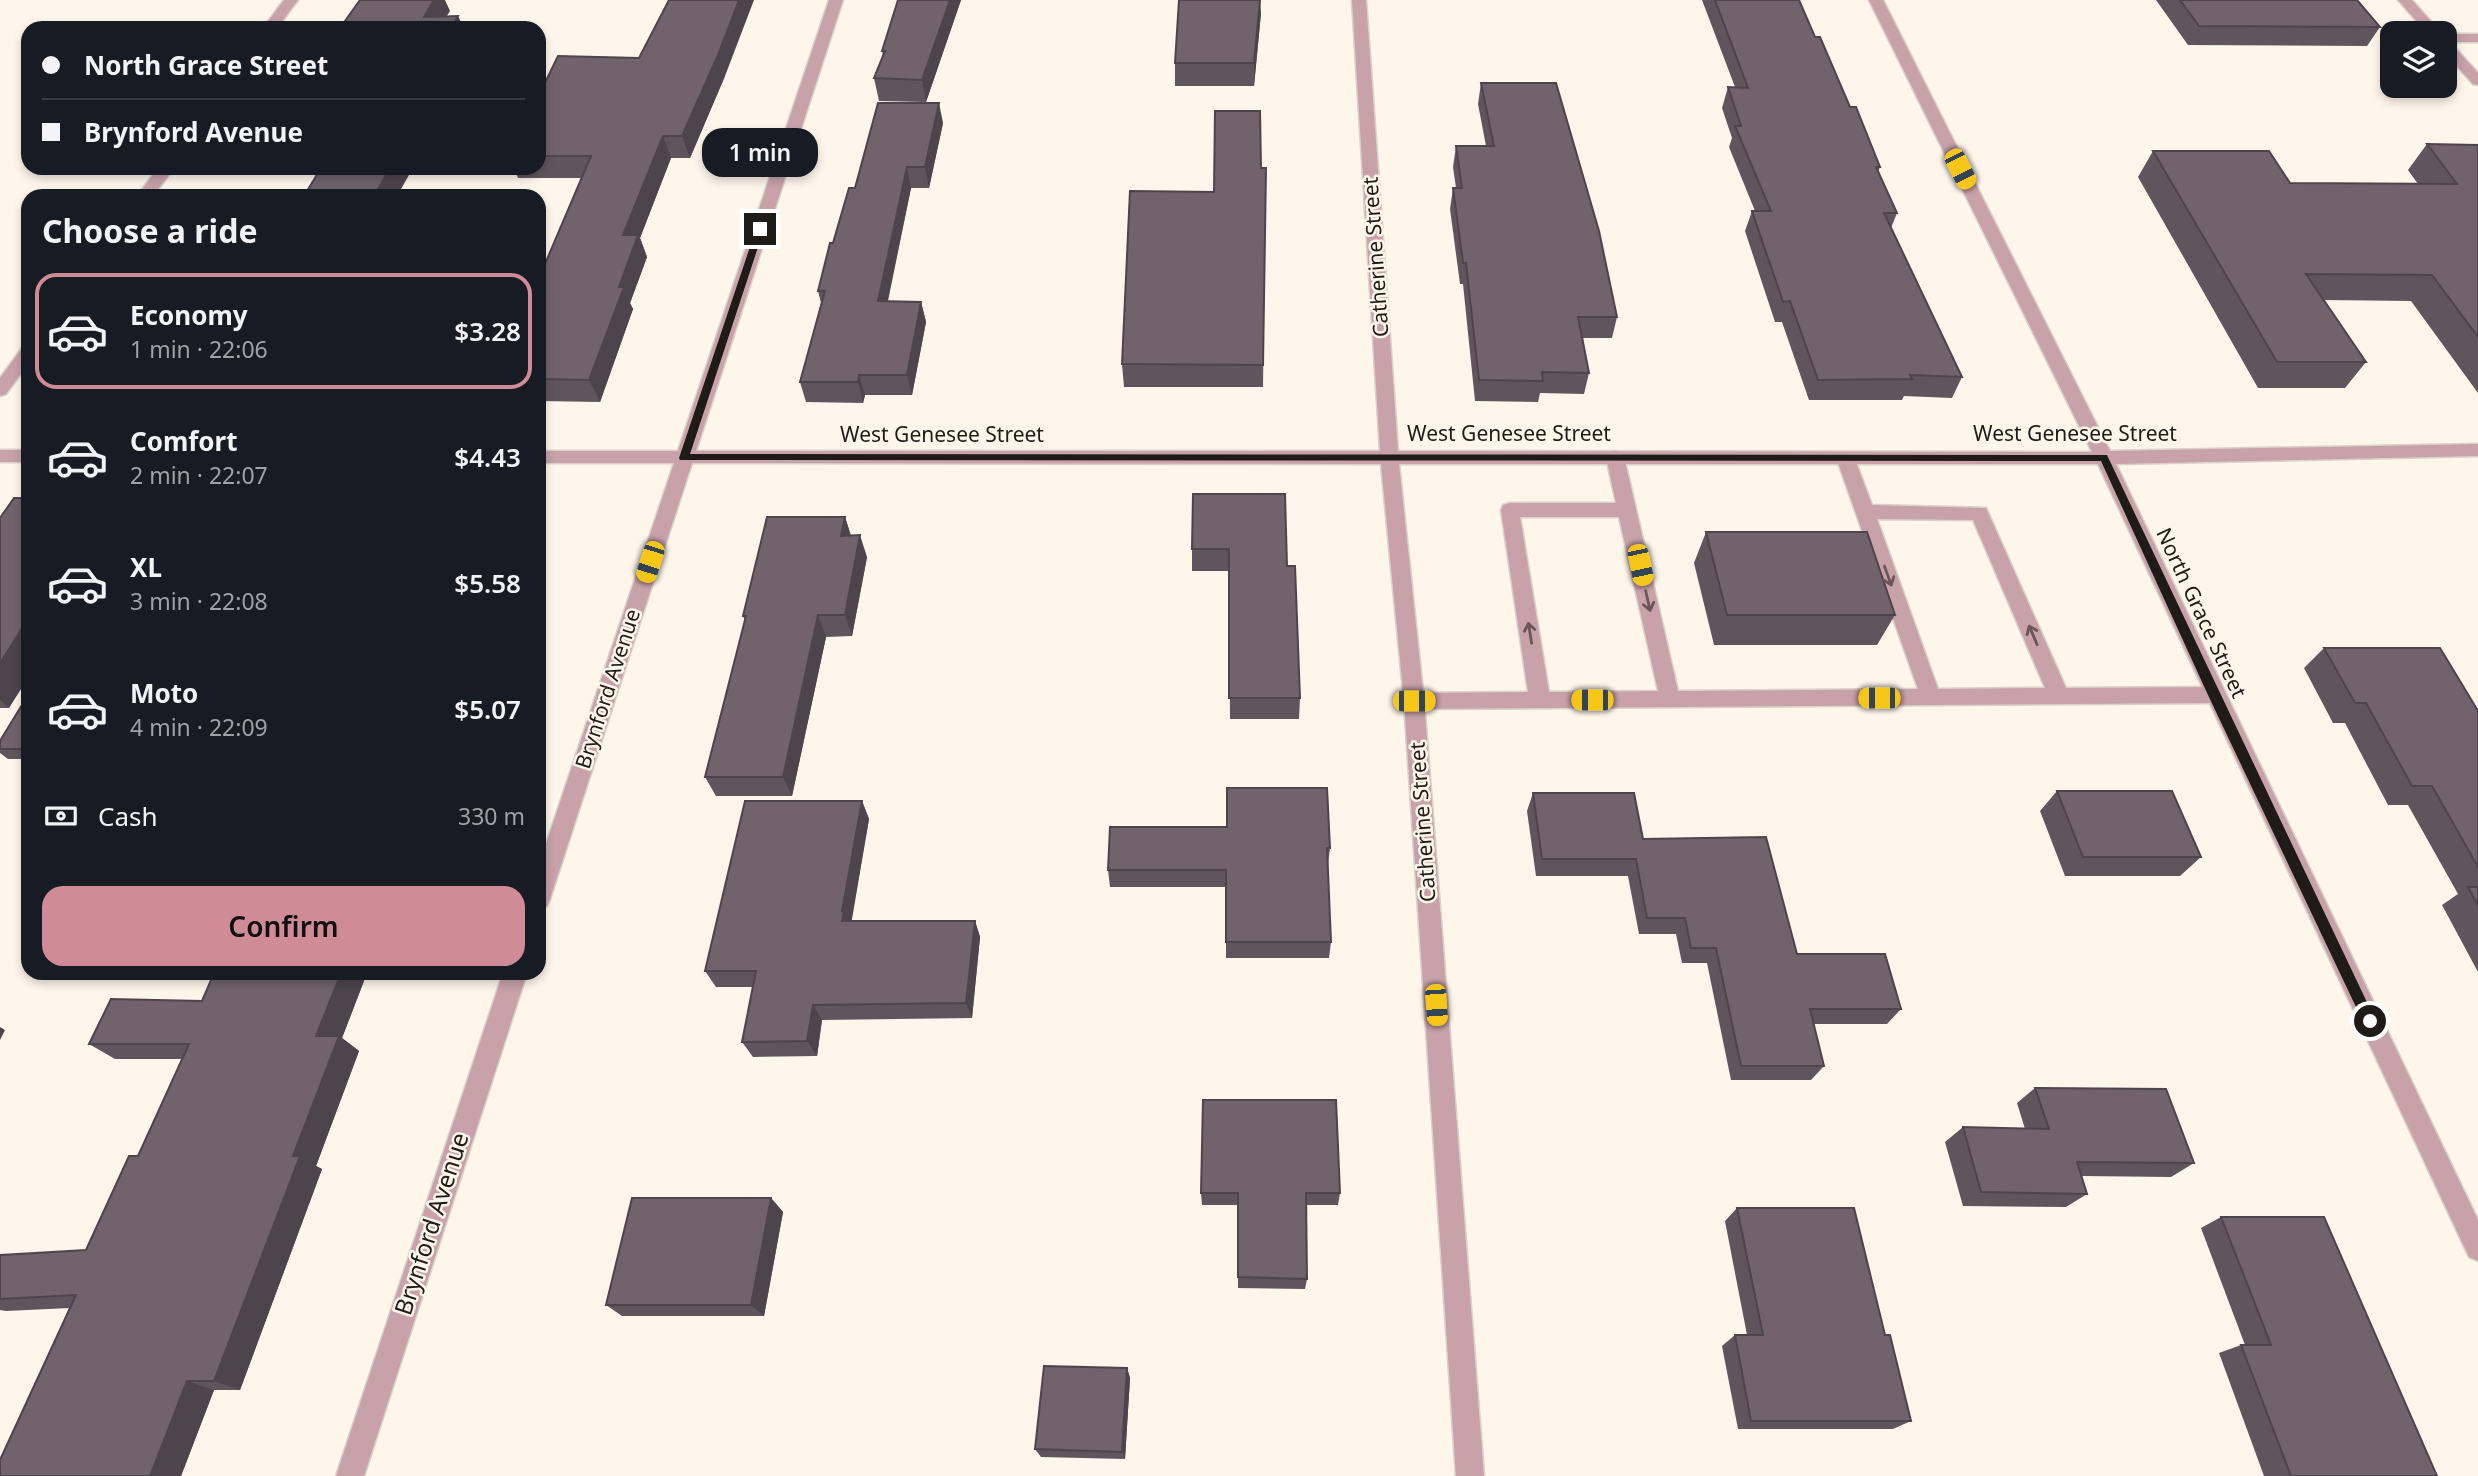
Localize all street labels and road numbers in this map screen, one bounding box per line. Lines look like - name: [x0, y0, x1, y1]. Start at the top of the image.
- street label: Catherine Street: [1355, 176, 1395, 338]
- street label: West Genesee Street: [1407, 419, 1611, 447]
- street label: West Genesee Street: [1973, 419, 2177, 447]
- street label: West Genesee Street: [840, 420, 1044, 448]
- street label: North Grace Street: [2150, 523, 2254, 703]
- street label: Brynford Avenue: [568, 605, 646, 772]
- street label: Catherine Street: [1402, 741, 1442, 903]
- street label: Brynford Avenue: [386, 1128, 476, 1319]

